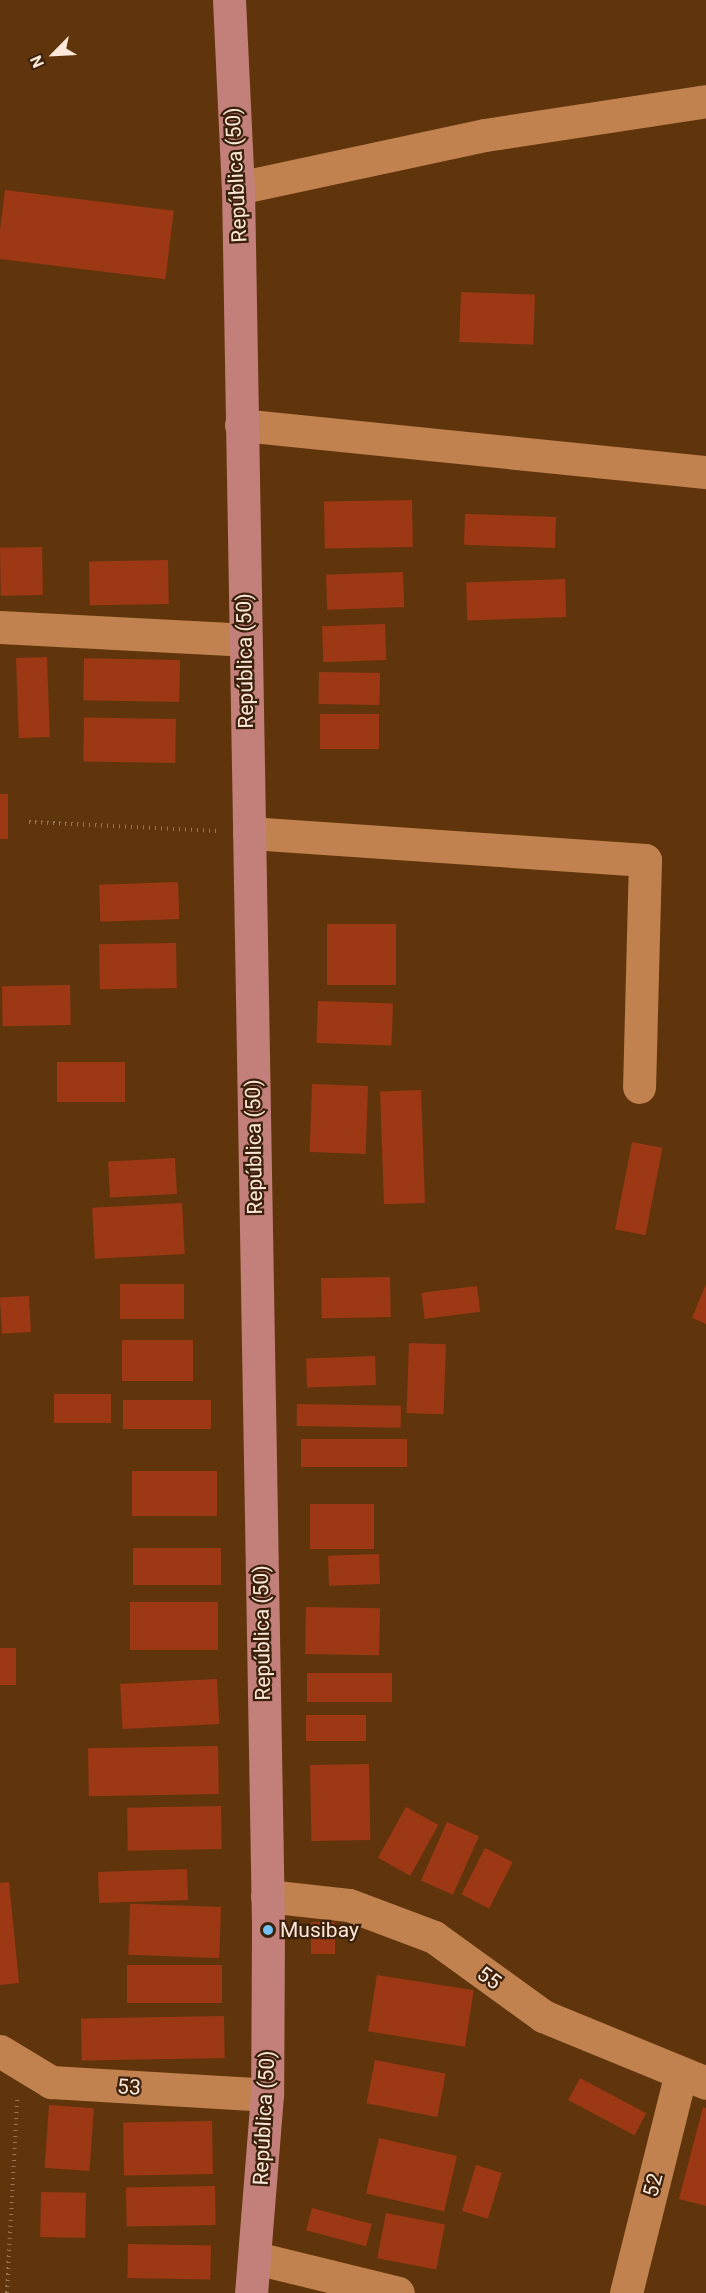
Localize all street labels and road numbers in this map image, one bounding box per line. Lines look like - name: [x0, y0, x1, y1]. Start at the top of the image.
- street label: República (50): [220, 107, 252, 243]
- street label: República (50): [231, 593, 259, 729]
- street label: República (50): [240, 1079, 268, 1215]
- street label: República (50): [248, 1565, 276, 1701]
- street label: 55: [472, 1961, 506, 1995]
- street label: República (50): [248, 2050, 280, 2186]
- street label: 53: [117, 2074, 141, 2100]
- street label: 52: [638, 2171, 668, 2199]

